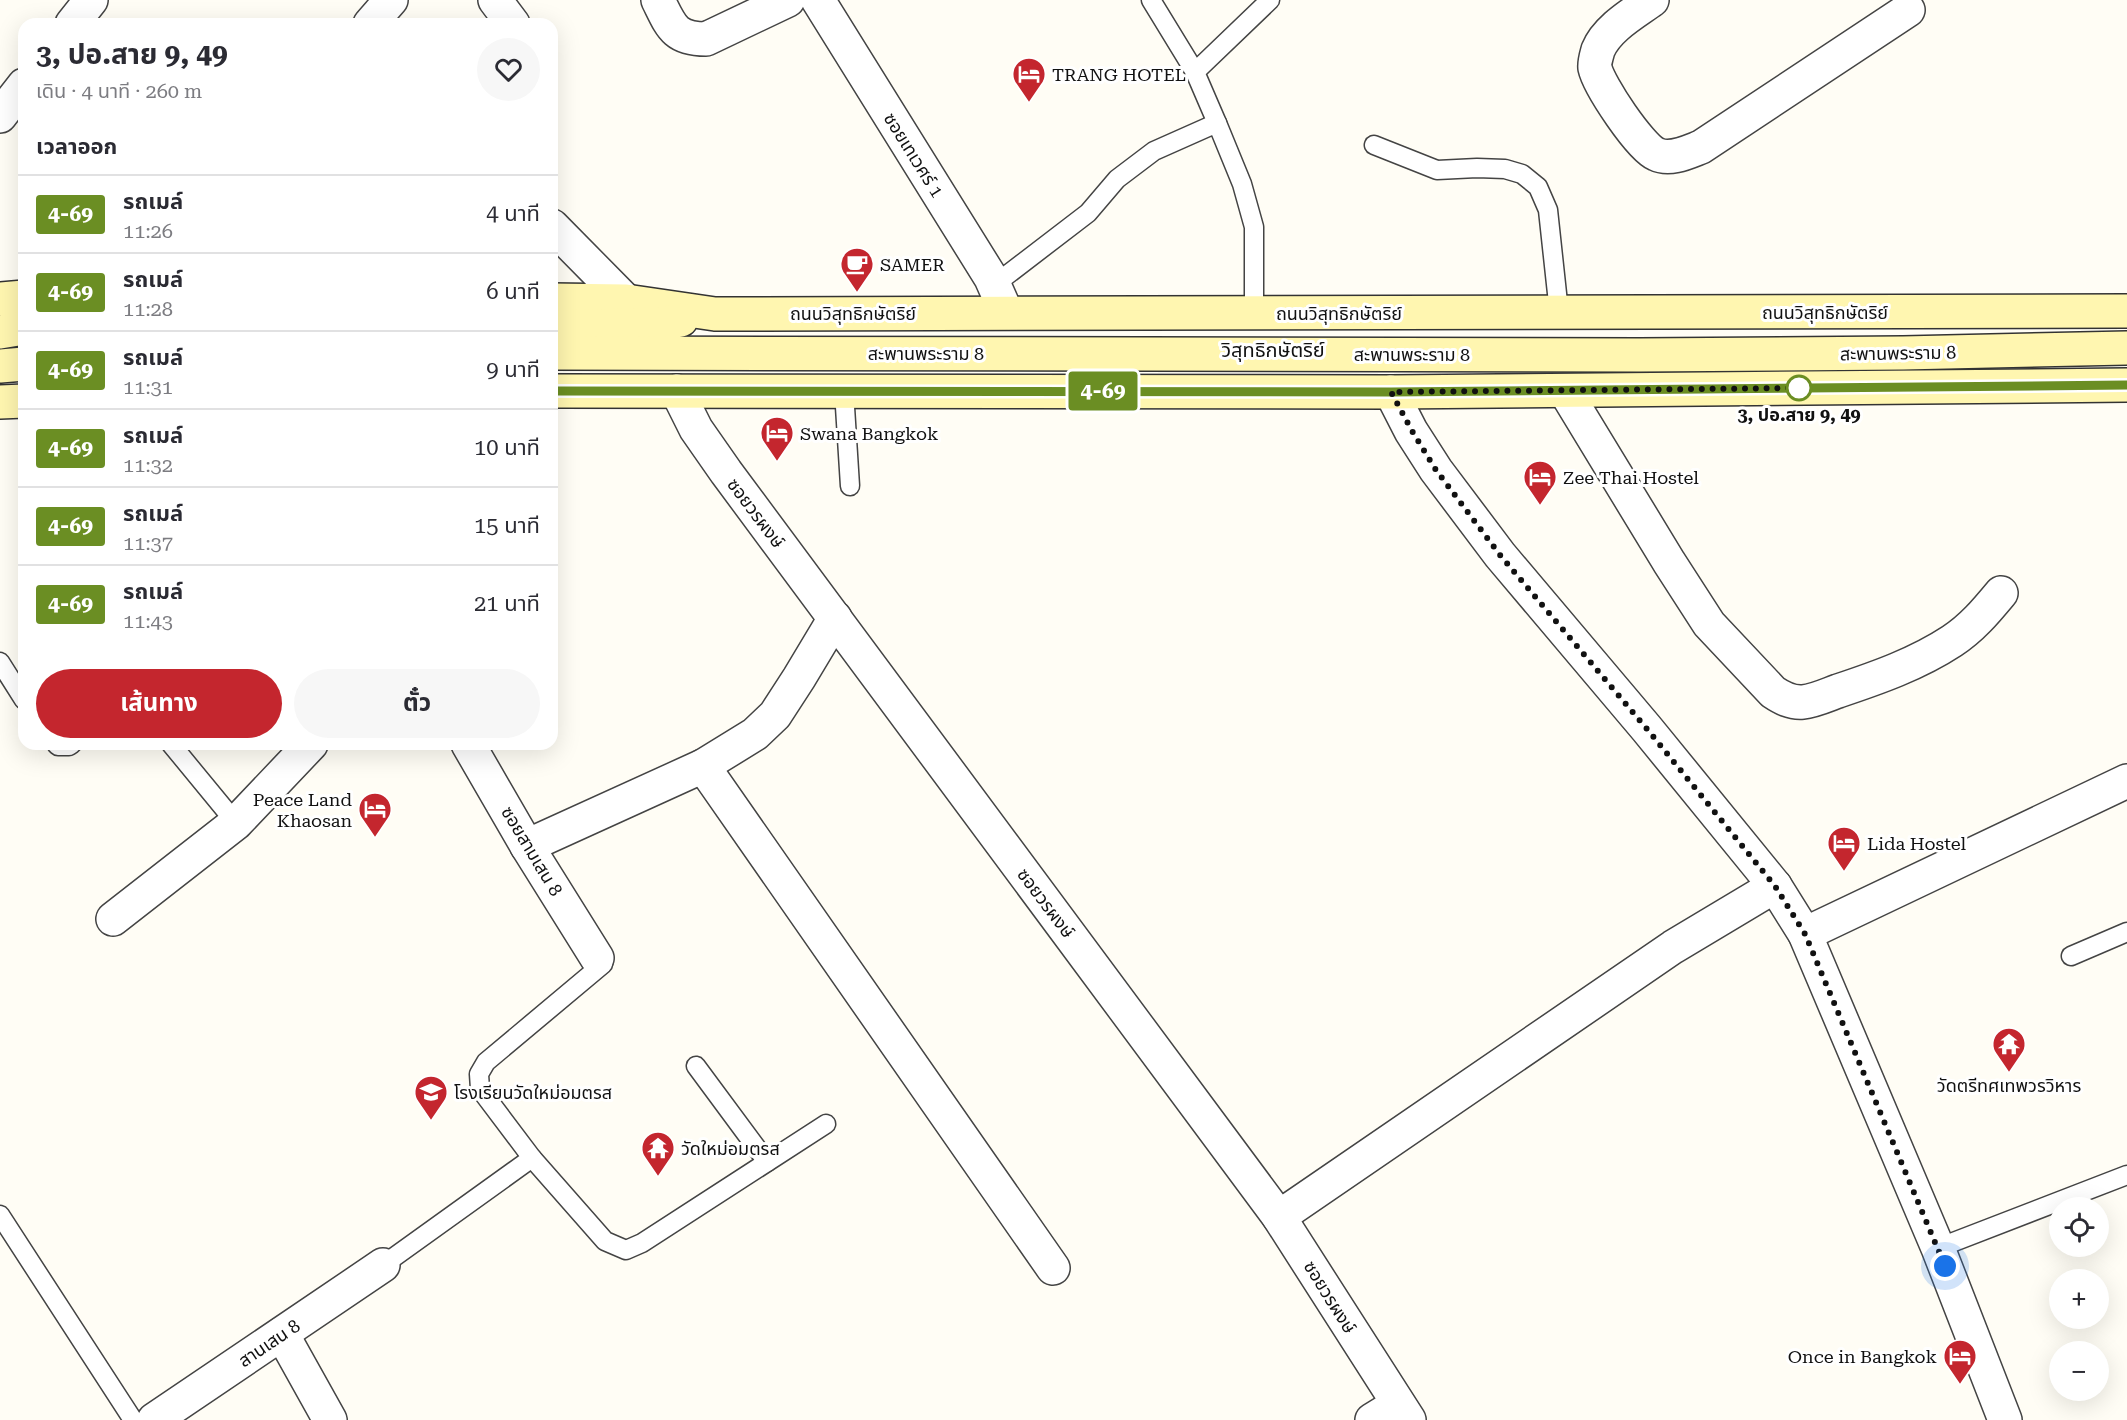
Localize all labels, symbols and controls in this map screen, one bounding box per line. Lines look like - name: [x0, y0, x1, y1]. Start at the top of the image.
- text: 3, ปอ.สาย 9, 49: [36, 38, 228, 71]
- button: heart: [477, 38, 540, 101]
- hotel icon: TRANG HOTEL: [1011, 56, 1047, 103]
- place label: TRANG HOTEL: [1052, 64, 1186, 85]
- text: เดิน · 4 นาที · 260 m: [36, 79, 202, 103]
- street label: ซอยเทเวศร์ 1: [880, 109, 948, 201]
- text: เวลาออก: [36, 134, 117, 159]
- text: รถเมล์: [123, 189, 183, 214]
- text: 4 นาที: [486, 201, 540, 226]
- text: 4-69: [48, 202, 93, 226]
- text: 11:26: [123, 219, 173, 243]
- cafe icon: SAMER: [839, 246, 875, 293]
- place label: SAMER: [880, 254, 945, 275]
- text: รถเมล์: [123, 267, 183, 292]
- text: 6 นาที: [486, 279, 540, 304]
- text: 4-69: [48, 280, 93, 304]
- text: 11:28: [123, 297, 173, 321]
- street label: ถนนวิสุทธิกษัตริย์: [1762, 302, 1888, 324]
- street label: ถนนวิสุทธิกษัตริย์: [790, 303, 916, 325]
- street label: ถนนวิสุทธิกษัตริย์: [1276, 303, 1402, 325]
- district label: วิสุทธิกษัตริย์: [1220, 338, 1325, 362]
- street label: สะพานพระราม 8: [1840, 341, 1956, 365]
- street label: สะพานพระราม 8: [868, 343, 984, 364]
- street label: สะพานพระราม 8: [1354, 344, 1470, 365]
- text: รถเมล์: [123, 345, 183, 370]
- text: 9 นาที: [486, 357, 540, 382]
- text: 4-69: [48, 358, 93, 382]
- line badge: 4-69: [1061, 372, 1145, 410]
- text: 11:31: [123, 375, 173, 399]
- marker: 3, ปอ.สาย 9, 49: [1786, 375, 1812, 401]
- text: 4-69: [1080, 379, 1126, 403]
- place label: 3, ปอ.สาย 9, 49: [1737, 404, 1861, 425]
- hotel icon: Swana Bangkok: [759, 415, 795, 462]
- text: รถเมล์: [123, 423, 183, 448]
- place label: Swana Bangkok: [800, 423, 938, 444]
- text: 10 นาที: [474, 435, 540, 460]
- text: 4-69: [48, 436, 93, 460]
- text: 11:32: [123, 453, 173, 477]
- hotel icon: Zee Thai Hostel: [1522, 459, 1558, 506]
- place label: Zee Thai Hostel: [1563, 467, 1699, 488]
- street label: ซอยวรผงษ์: [723, 474, 789, 552]
- text: รถเมล์: [123, 501, 183, 526]
- text: 15 นาที: [474, 513, 540, 538]
- text: 4-69: [48, 514, 93, 538]
- text: 11:37: [123, 531, 173, 555]
- text: รถเมล์: [123, 579, 183, 604]
- text: 21 นาที: [474, 591, 540, 616]
- text: 4-69: [48, 592, 93, 616]
- text: 11:43: [123, 609, 173, 633]
- button: เส้นทาง: [36, 669, 282, 738]
- button: ตั๋ว: [294, 669, 540, 738]
- place label: Peace Land Khaosan: [253, 789, 352, 831]
- hotel icon: Peace Land Khaosan: [357, 791, 393, 838]
- street label: ซอยสามเสน 8: [497, 802, 567, 900]
- hotel icon: Lida Hostel: [1826, 825, 1862, 872]
- place label: Lida Hostel: [1867, 833, 1966, 854]
- street label: ซอยวรผงษ์: [1013, 864, 1079, 942]
- temple icon: วัดตรีทศเทพวรวิหาร: [1991, 1026, 2027, 1073]
- school or university icon: โรงเรียนวัดใหม่อมตรส: [413, 1074, 449, 1121]
- place label: วัดตรีทศเทพวรวิหาร: [1937, 1075, 2081, 1096]
- place label: โรงเรียนวัดใหม่อมตรส: [454, 1082, 612, 1103]
- temple icon: วัดใหม่อมตรส: [640, 1130, 676, 1177]
- place label: วัดใหม่อมตรส: [681, 1138, 780, 1159]
- map controls: [2049, 1197, 2109, 1401]
- button: locate: [2049, 1197, 2109, 1257]
- your location: [1930, 1251, 1960, 1281]
- street label: ซอยวรผงษ์: [1299, 1257, 1361, 1337]
- button: +: [2049, 1269, 2109, 1329]
- street label: สานเสน 8: [234, 1315, 304, 1371]
- hotel icon: Once in Bangkok: [1942, 1338, 1978, 1385]
- button: −: [2049, 1341, 2109, 1401]
- place label: Once in Bangkok: [1788, 1346, 1937, 1367]

